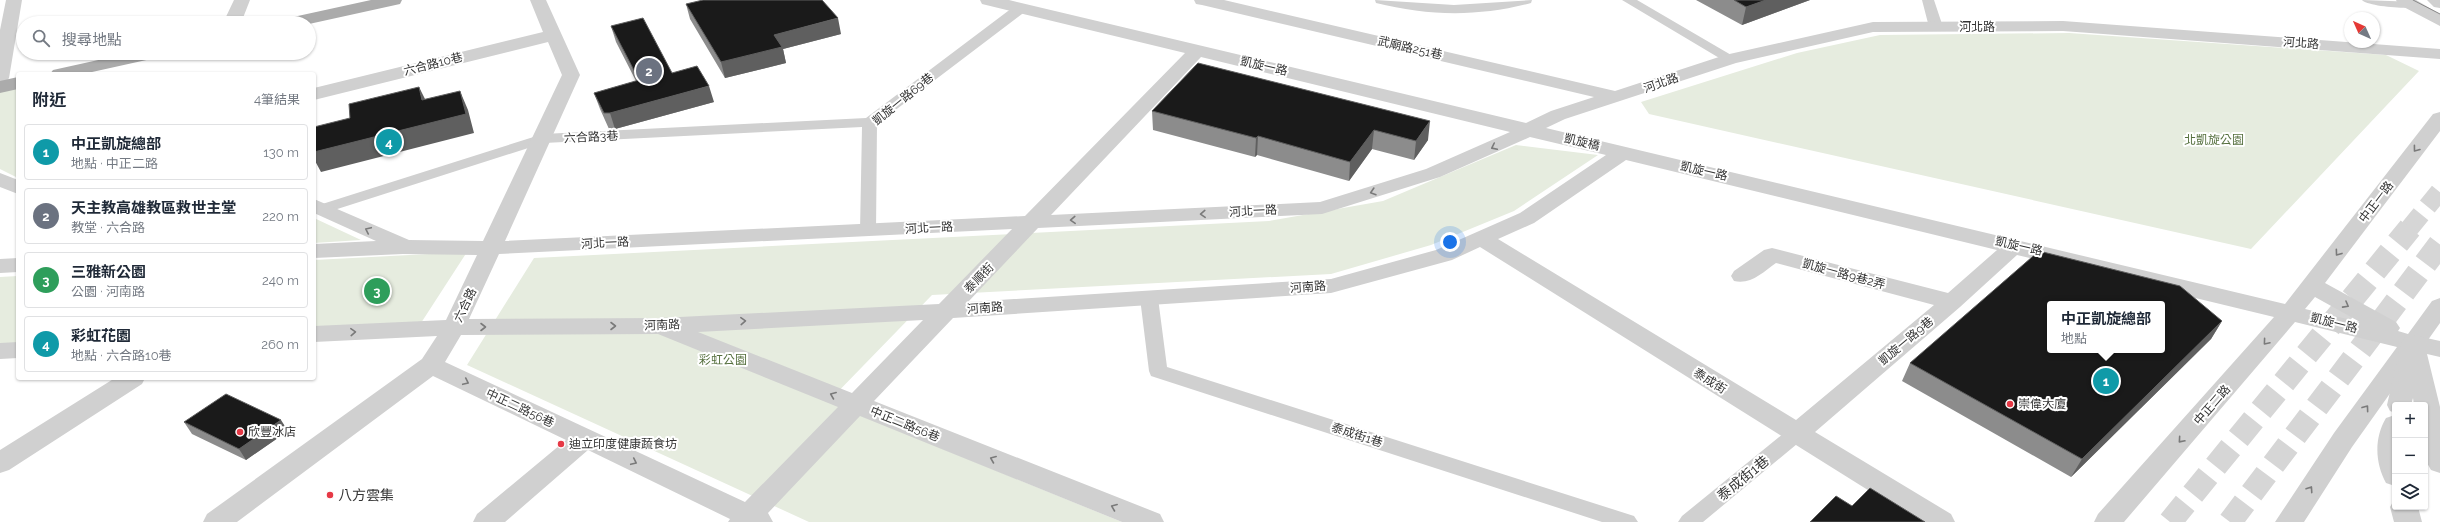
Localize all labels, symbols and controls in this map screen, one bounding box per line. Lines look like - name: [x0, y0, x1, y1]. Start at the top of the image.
- north arrow: [2344, 12, 2380, 48]
- search box: [16, 16, 316, 60]
- street label: 河北路: [1959, 20, 1995, 34]
- icon: search: [30, 27, 52, 49]
- text: 搜尋地點: [62, 31, 122, 49]
- street label: 武廟路251巷: [1376, 34, 1444, 62]
- street label: 河北路: [2283, 35, 2319, 51]
- street label: 六合路10巷: [402, 50, 464, 78]
- street label: 凱旋一路: [1239, 54, 1289, 78]
- pin: 2: [636, 56, 662, 86]
- street label: 凱旋一路69巷: [870, 70, 936, 128]
- street label: 河北路: [1642, 71, 1680, 95]
- text: 附近: [32, 90, 66, 110]
- text: 4筆結果: [254, 92, 300, 107]
- pin: 4: [376, 127, 402, 157]
- street label: 六合路3巷: [563, 129, 619, 145]
- street label: 凱旋橋: [1563, 131, 1601, 153]
- park label: 北凱旋公園: [2184, 133, 2244, 147]
- text: 中正凱旋總部: [71, 135, 161, 153]
- one-way arrow: [1491, 142, 1499, 150]
- one-way arrow: [2414, 144, 2421, 151]
- text: 1: [43, 145, 49, 160]
- text: 130 m: [263, 145, 299, 160]
- text: 地點 · 中正二路: [71, 156, 158, 171]
- street label: 凱旋一路: [1679, 159, 1729, 183]
- street label: 中正一路: [2356, 179, 2396, 225]
- one-way arrow: [1369, 187, 1376, 196]
- text: 天主教高雄教區救世主堂: [71, 199, 236, 217]
- street label: 河北一路: [1229, 203, 1277, 219]
- text: 2: [42, 209, 50, 224]
- text: 220 m: [262, 209, 299, 224]
- one-way arrow: [1200, 209, 1206, 218]
- one-way arrow: [1070, 216, 1076, 224]
- text: 教堂 · 六合路: [71, 220, 145, 235]
- street label: 河北一路: [905, 220, 953, 236]
- one-way arrow: [365, 227, 372, 235]
- your location: [1440, 232, 1460, 252]
- street label: 凱旋一路: [1994, 234, 2044, 258]
- street label: 河北一路: [581, 235, 629, 251]
- one-way arrow: [2336, 248, 2343, 255]
- street label: 凱旋一路9巷2弄: [1801, 256, 1887, 292]
- street label: 泰順街: [961, 260, 997, 296]
- text: 三雅新公園: [71, 263, 146, 281]
- text: 3: [42, 273, 50, 288]
- text: 240 m: [262, 273, 299, 288]
- pin: 3: [364, 276, 390, 306]
- street label: 河南路: [1290, 279, 1326, 295]
- text: 公園 · 河南路: [71, 284, 145, 299]
- street label: 六合路: [451, 286, 479, 324]
- street label: 河南路: [967, 300, 1003, 316]
- one-way arrow: [2341, 300, 2349, 307]
- popup: [2047, 301, 2165, 353]
- text: 中正凱旋總部: [2061, 310, 2151, 328]
- street label: 凱旋一路: [2309, 310, 2359, 336]
- street label: 凱旋一路9巷: [1876, 314, 1936, 368]
- street label: 河南路: [644, 317, 680, 333]
- one-way arrow: [740, 317, 746, 326]
- one-way arrow: [610, 322, 616, 330]
- one-way arrow: [480, 323, 486, 331]
- text: 彩虹花園: [71, 327, 131, 345]
- one-way arrow: [350, 328, 356, 337]
- text: 地點: [2061, 331, 2087, 346]
- text: 4: [42, 337, 50, 352]
- text: 260 m: [261, 337, 299, 352]
- one-way arrow: [2263, 337, 2270, 344]
- text: 地點 · 六合路10巷: [71, 348, 172, 363]
- park label: 彩虹公園: [699, 353, 747, 367]
- street label: 泰成街: [1691, 366, 1729, 396]
- pin: 1: [2093, 366, 2119, 396]
- one-way arrow: [461, 377, 469, 385]
- street label: 中正二路: [2191, 382, 2233, 428]
- street label: 中正二路56巷: [484, 386, 556, 430]
- one-way arrow: [830, 392, 837, 400]
- place label: 崇偉大廈: [2018, 397, 2066, 411]
- marker: 崇偉大廈: [2005, 399, 2015, 409]
- map controls: [2392, 402, 2428, 510]
- button: +: [2392, 402, 2428, 438]
- street label: 中正二路56巷: [868, 404, 942, 444]
- one-way arrow: [2361, 405, 2369, 412]
- street label: 泰成街1巷: [1330, 420, 1384, 450]
- place label: 欣豐冰店: [248, 425, 296, 439]
- marker: 欣豐冰店: [235, 427, 245, 437]
- one-way arrow: [2178, 435, 2186, 443]
- place label: 迪立印度健康蔬食坊: [569, 437, 677, 451]
- button: −: [2392, 438, 2428, 474]
- marker: 迪立印度健康蔬食坊: [556, 439, 566, 449]
- street label: 泰成街1巷: [1714, 452, 1772, 504]
- one-way arrow: [989, 456, 997, 464]
- one-way arrow: [630, 457, 637, 465]
- button: layers: [2392, 474, 2428, 510]
- place label: 八方雲集: [338, 487, 394, 503]
- one-way arrow: [2305, 487, 2312, 494]
- marker: 八方雲集: [325, 490, 335, 500]
- one-way arrow: [1110, 504, 1117, 512]

